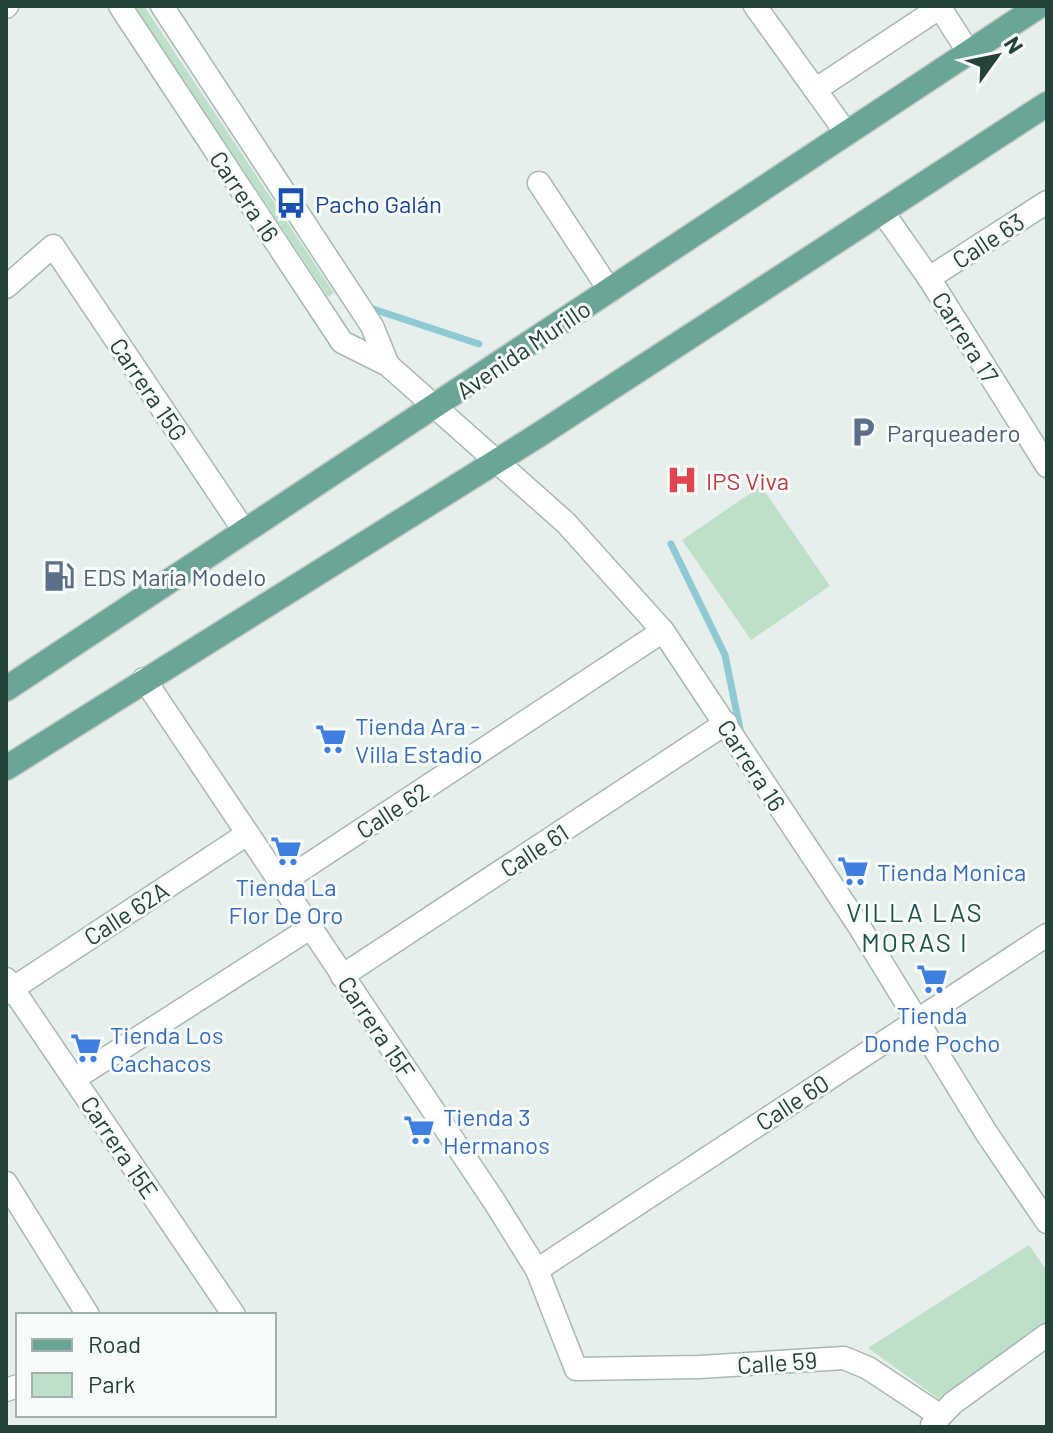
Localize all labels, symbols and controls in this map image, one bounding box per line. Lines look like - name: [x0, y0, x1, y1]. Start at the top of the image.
- north arrow: [957, 16, 1037, 96]
- text: N: [1000, 31, 1030, 58]
- street label: Carrera 16: [204, 145, 286, 247]
- bus stop icon: Pacho Galán: [274, 186, 308, 220]
- place label: Pacho Galán: [315, 189, 442, 218]
- street label: Calle 63: [947, 206, 1029, 274]
- street label: Carrera 17: [927, 286, 1005, 388]
- street label: Avenida Murillo: [450, 293, 596, 405]
- street label: Carrera 15G: [104, 332, 194, 446]
- parking icon: Parqueadero: [846, 415, 880, 449]
- place label: Parqueadero: [887, 418, 1021, 447]
- hospital icon: IPS Viva: [665, 463, 699, 497]
- place label: IPS Viva: [706, 466, 789, 495]
- fuel station icon: EDS María Modelo: [42, 559, 76, 593]
- place label: EDS María Modelo: [83, 562, 266, 591]
- place label: Tienda Ara - Villa Estadio: [355, 711, 483, 768]
- street label: Carrera 16: [712, 714, 792, 816]
- supermarket icon: Tienda Ara - Villa Estadio: [314, 722, 348, 756]
- street label: Calle 62: [350, 776, 434, 844]
- street label: Calle 61: [494, 817, 574, 883]
- supermarket icon: Tienda La Flor De Oro: [269, 834, 303, 868]
- supermarket icon: Tienda Monica: [836, 854, 870, 888]
- place label: Tienda Monica: [877, 857, 1026, 886]
- place label: Tienda La Flor De Oro: [229, 872, 343, 929]
- street label: Calle 62A: [78, 875, 174, 951]
- district label: VILLA LAS MORAS I: [846, 896, 984, 957]
- supermarket icon: Tienda Donde Pocho: [915, 962, 949, 996]
- street label: Carrera 15F: [332, 970, 422, 1084]
- place label: Tienda Donde Pocho: [864, 1000, 1000, 1057]
- place label: Tienda Los Cachacos: [110, 1020, 223, 1077]
- supermarket icon: Tienda Los Cachacos: [69, 1031, 103, 1065]
- street label: Calle 60: [750, 1068, 834, 1136]
- street label: Carrera 15E: [75, 1090, 165, 1204]
- place label: Tienda 3 Hermanos: [443, 1102, 550, 1159]
- supermarket icon: Tienda 3 Hermanos: [402, 1113, 436, 1147]
- legend: [16, 1313, 276, 1417]
- text: Road: [88, 1329, 141, 1358]
- street label: Calle 59: [736, 1345, 818, 1379]
- text: Park: [88, 1369, 135, 1398]

